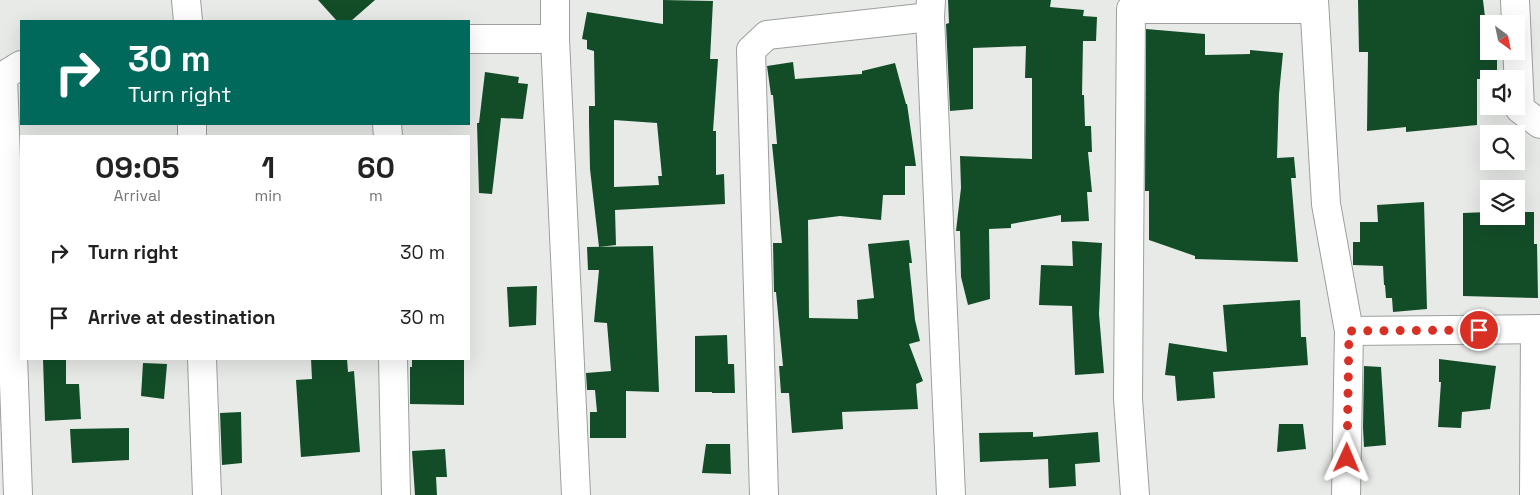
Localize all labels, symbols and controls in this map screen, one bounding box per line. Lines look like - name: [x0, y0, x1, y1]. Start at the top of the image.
- north arrow: [1480, 15, 1525, 60]
- map controls: [1480, 15, 1525, 225]
- text: 30 m: [128, 37, 211, 81]
- icon: right: [45, 40, 110, 105]
- button: sound: [1480, 70, 1525, 115]
- text: Turn right: [128, 80, 231, 108]
- button: search: [1480, 125, 1525, 170]
- text: 09:05: [95, 148, 179, 187]
- text: 1: [261, 148, 275, 187]
- text: 60: [357, 148, 395, 187]
- button: layers: [1480, 180, 1525, 225]
- text: Arrival: [113, 185, 161, 206]
- text: min: [254, 185, 282, 206]
- text: m: [369, 185, 383, 206]
- icon: right: [45, 239, 73, 267]
- text: Turn right: [88, 240, 178, 265]
- text: 30 m: [400, 240, 445, 265]
- icon: arrive: [45, 304, 73, 332]
- text: Arrive at destination: [88, 305, 276, 330]
- text: 30 m: [400, 305, 445, 330]
- pin: [1458, 309, 1500, 351]
- icon: arrive: [1465, 316, 1493, 344]
- position arrow: [1320, 431, 1372, 483]

